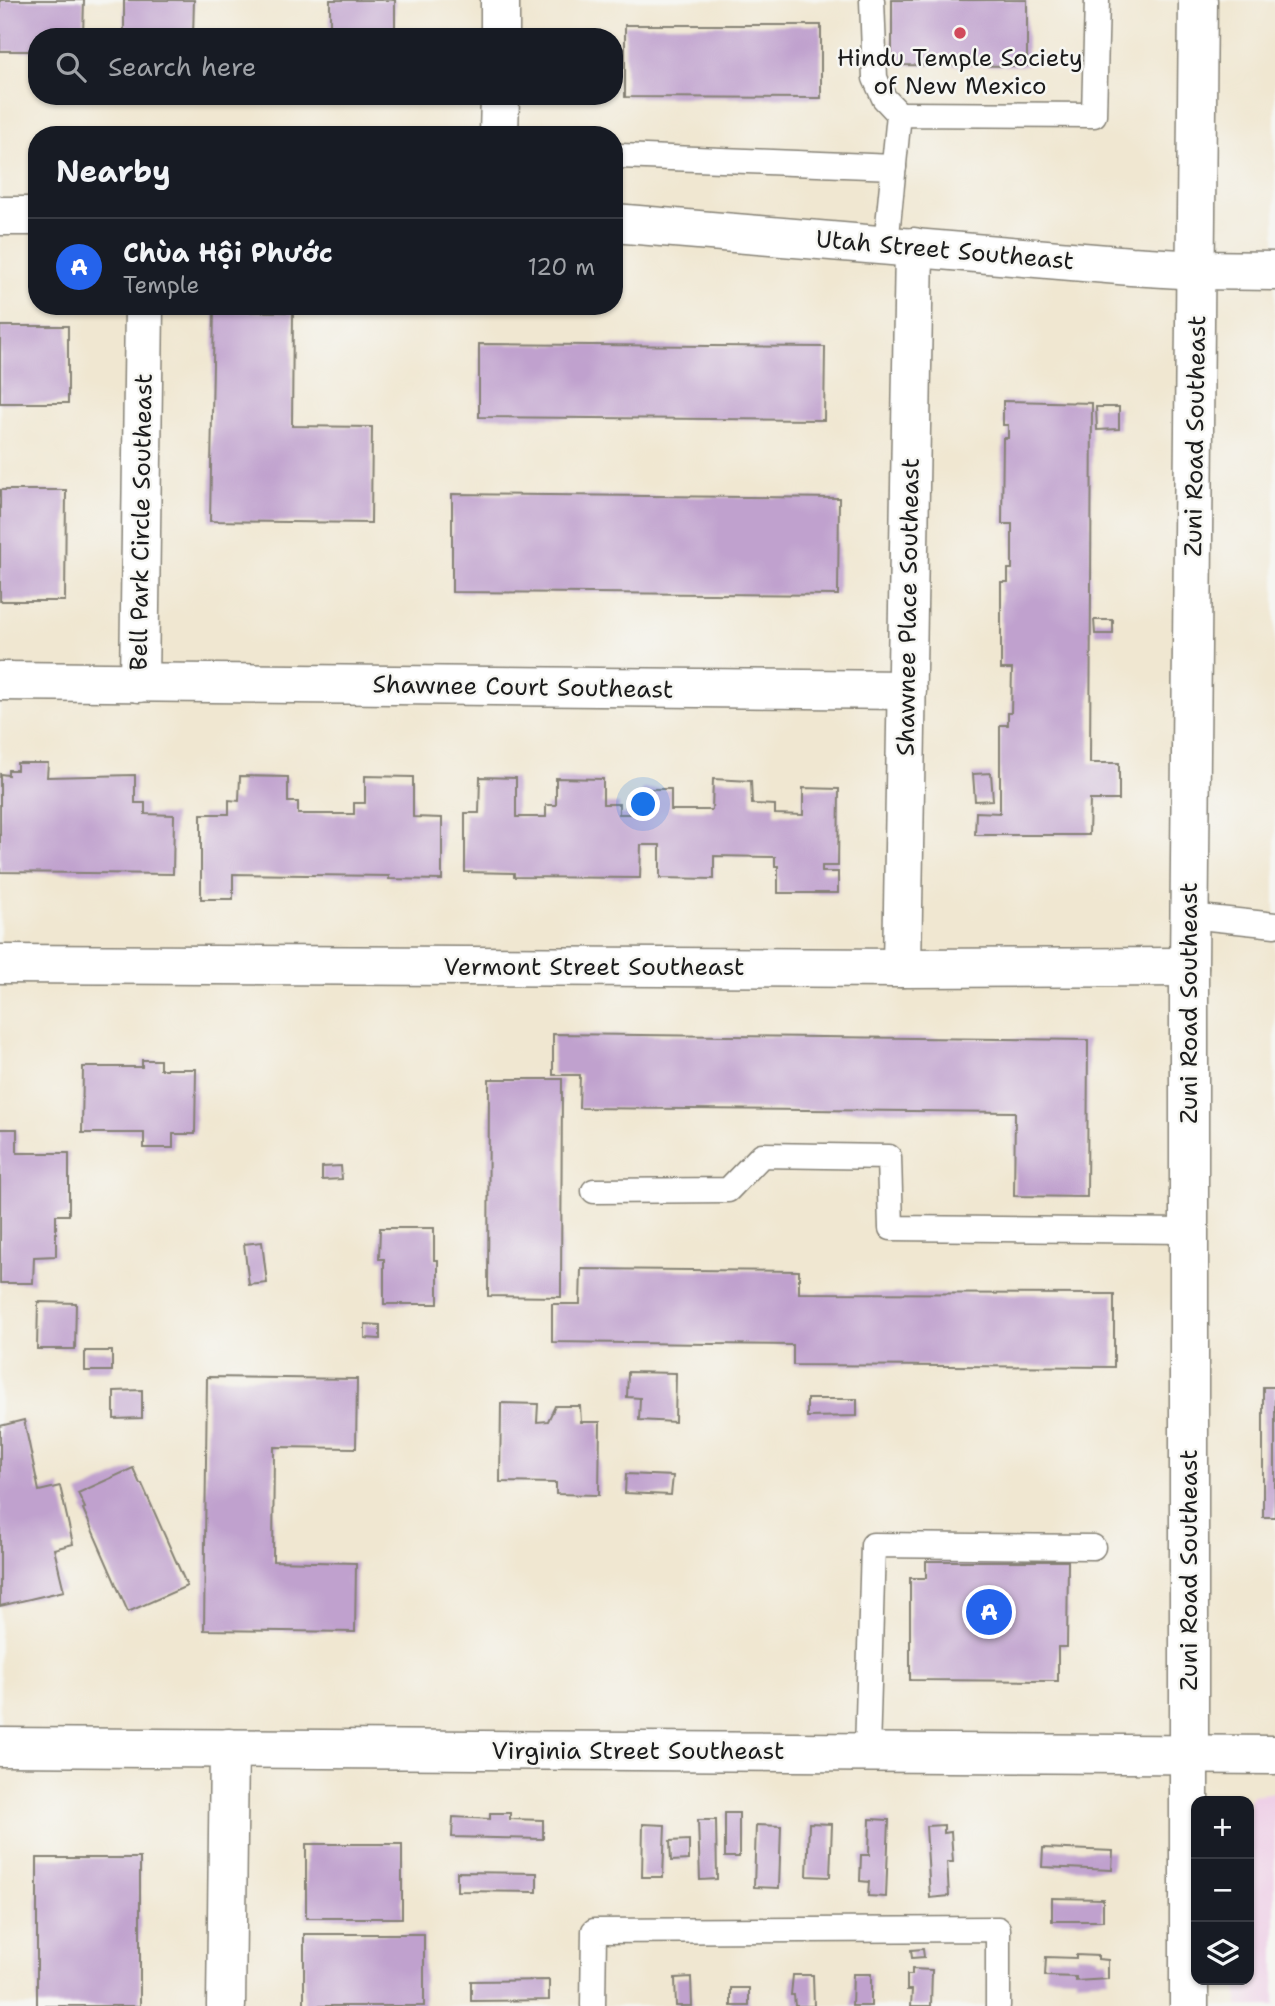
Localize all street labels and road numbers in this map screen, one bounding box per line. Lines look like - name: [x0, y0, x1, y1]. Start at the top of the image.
- street label: Utah Street Southeast: [815, 223, 1075, 277]
- street label: Zuni Road Southeast: [1177, 315, 1213, 557]
- street label: Bell Park Circle Southeast: [122, 373, 160, 671]
- street label: Shawnee Place Southeast: [889, 458, 927, 756]
- street label: Shawnee Court Southeast: [372, 668, 674, 706]
- street label: Zuni Road Southeast: [1173, 882, 1205, 1124]
- street label: Vermont Street Southeast: [443, 951, 745, 983]
- street label: Zuni Road Southeast: [1173, 1449, 1205, 1691]
- street label: Virginia Street Southeast: [492, 1735, 784, 1767]

